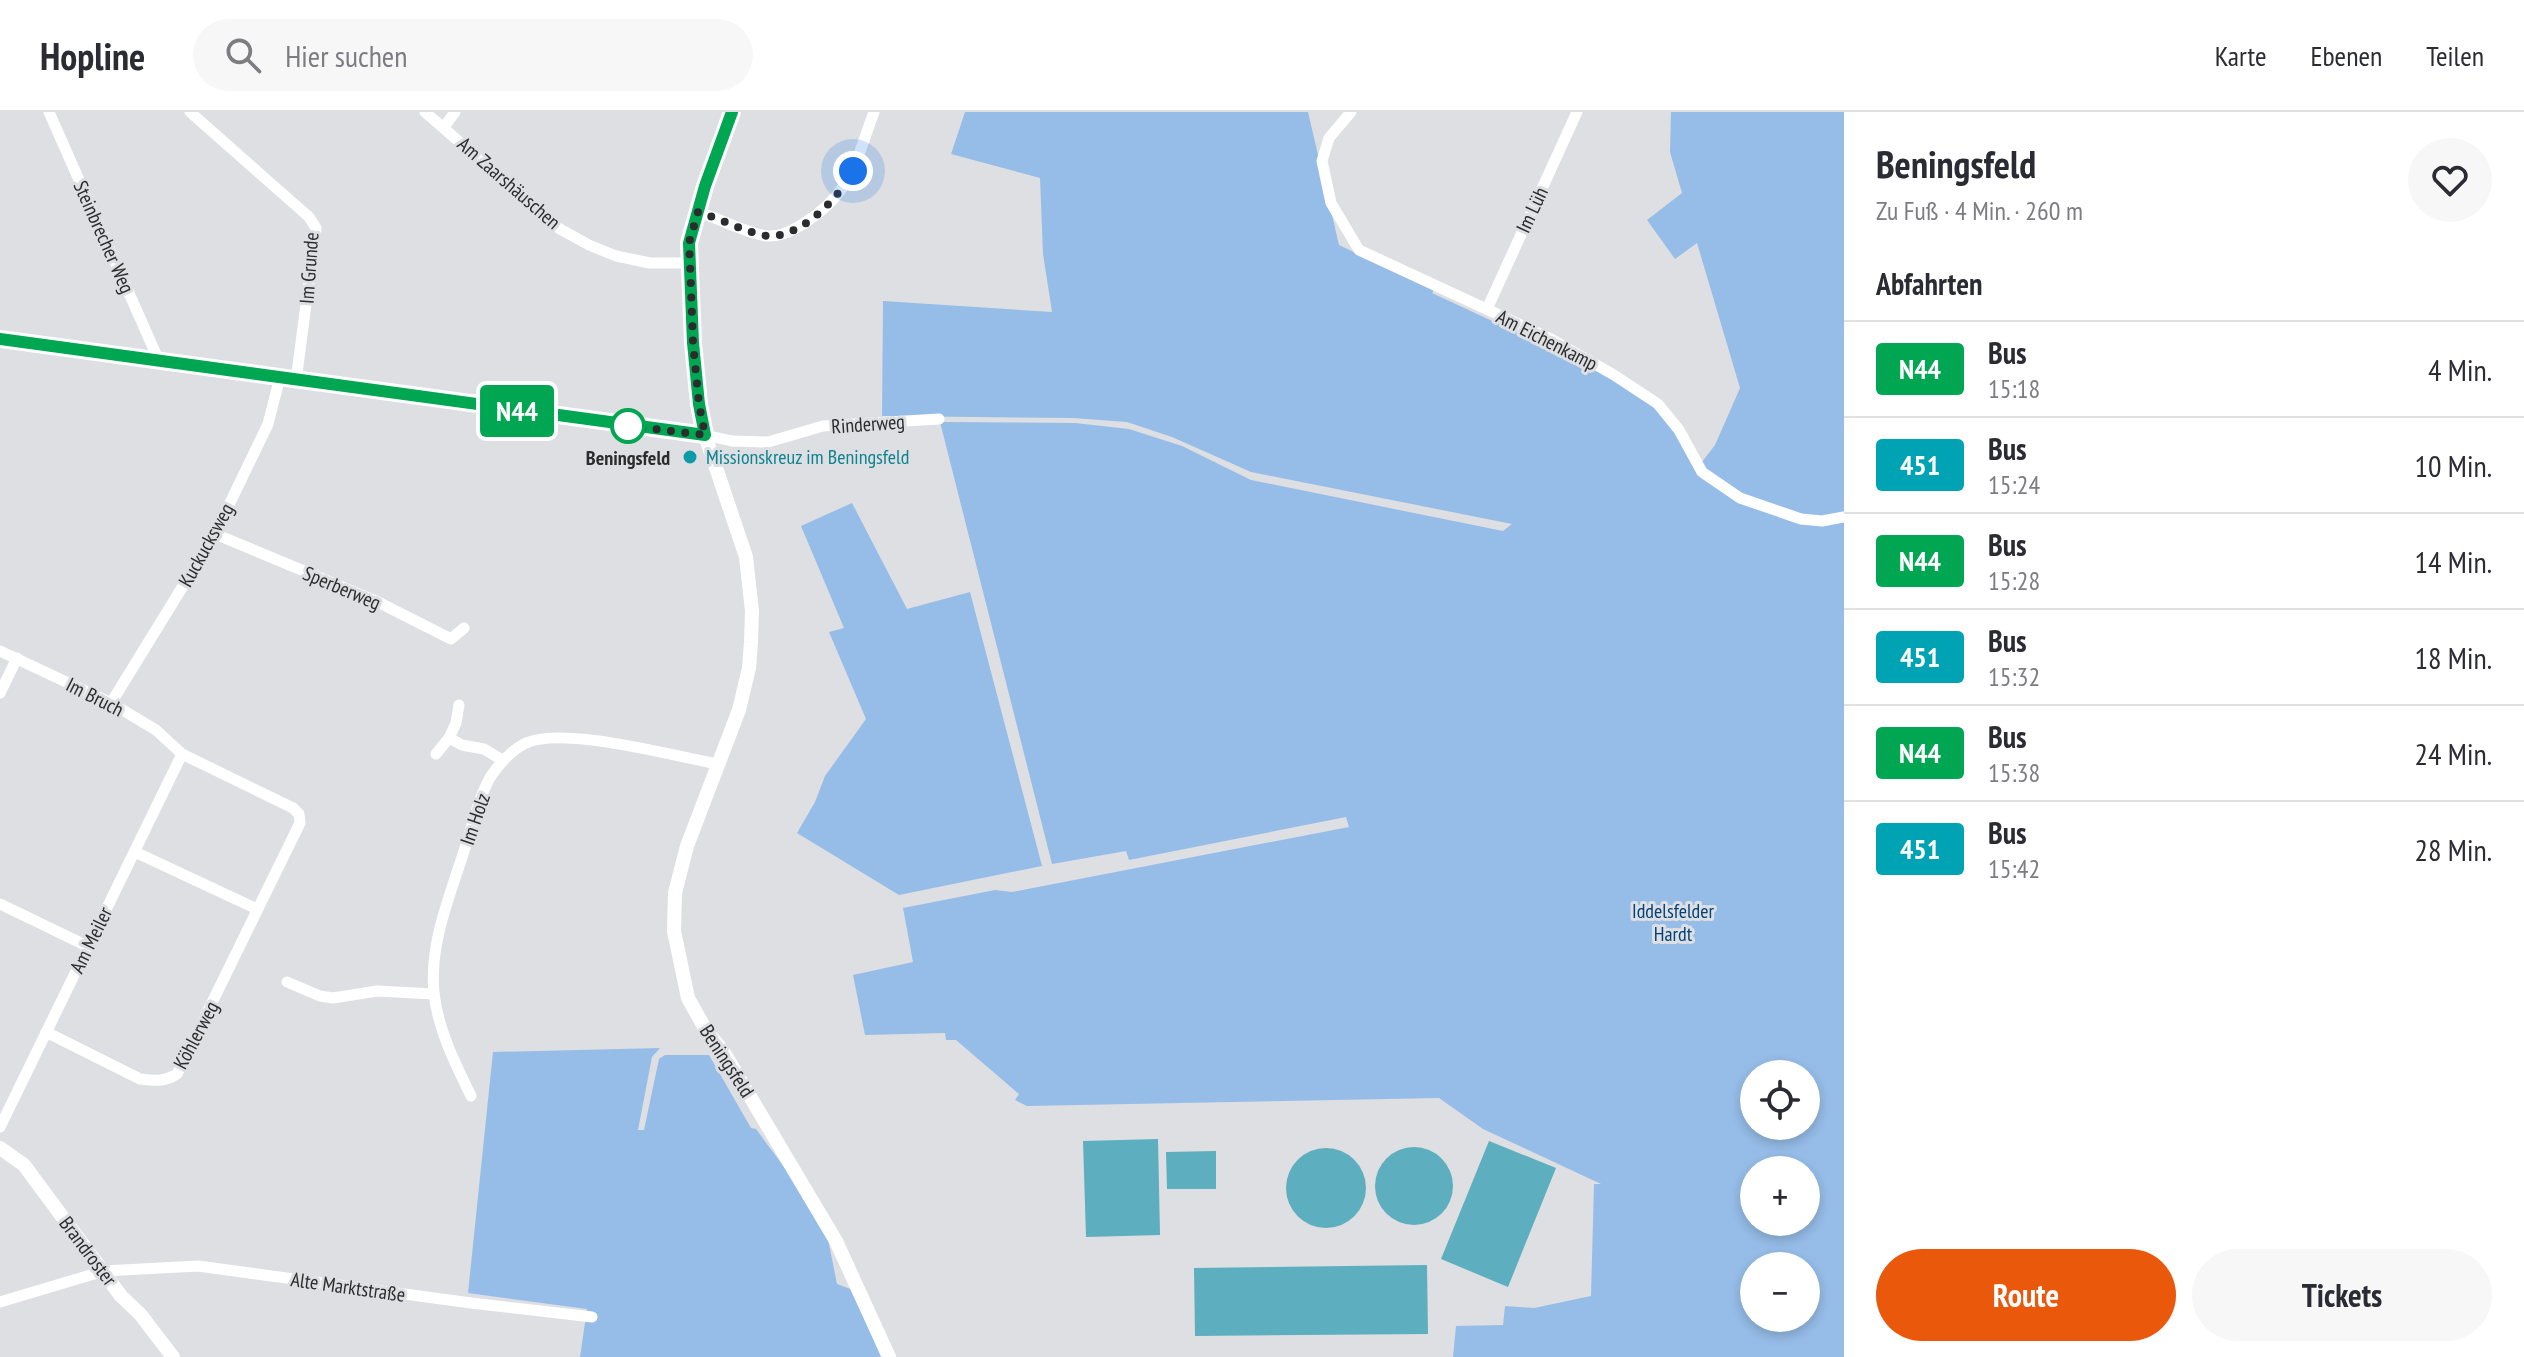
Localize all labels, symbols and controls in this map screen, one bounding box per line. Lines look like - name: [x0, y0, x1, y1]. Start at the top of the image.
- search box: [193, 19, 753, 91]
- text: Hopline: [40, 31, 145, 80]
- icon: search: [221, 33, 265, 77]
- text: Hier suchen: [285, 36, 407, 75]
- text: Karte: [2215, 37, 2266, 74]
- text: Ebenen: [2310, 37, 2382, 74]
- text: Teilen: [2426, 37, 2484, 74]
- street label: Am Zaarshäuschen: [452, 131, 566, 235]
- button: heart: [2408, 138, 2492, 222]
- text: Beningsfeld: [1876, 139, 2036, 188]
- your location: [833, 151, 873, 191]
- street label: Steinbrecher Weg: [68, 177, 140, 297]
- street label: Im Lüh: [1510, 183, 1554, 237]
- text: Zu Fuß · 4 Min. · 260 m: [1876, 194, 2083, 227]
- street label: Im Grunde: [294, 231, 324, 305]
- text: Abfahrten: [1876, 264, 1982, 303]
- street label: Am Eichenkamp: [1492, 303, 1602, 377]
- text: Bus: [1988, 333, 2027, 372]
- text: N44: [1899, 350, 1941, 387]
- text: 4 Min.: [2428, 350, 2492, 389]
- text: 15:18: [1988, 372, 2040, 405]
- line badge: N44: [471, 385, 563, 437]
- text: N44: [496, 392, 538, 429]
- street label: Rinderweg: [830, 408, 906, 440]
- marker: Beningsfeld: [611, 409, 645, 443]
- text: Bus: [1988, 429, 2027, 468]
- place label: Missionskreuz im Beningsfeld: [706, 444, 909, 470]
- place label: Beningsfeld: [586, 445, 670, 471]
- text: 451: [1900, 446, 1940, 483]
- text: 10 Min.: [2415, 446, 2492, 485]
- marker: Missionskreuz im Beningsfeld: [681, 448, 699, 466]
- text: 15:24: [1988, 468, 2040, 501]
- street label: Kuckucksweg: [172, 499, 240, 591]
- text: Bus: [1988, 525, 2027, 564]
- text: N44: [1899, 542, 1941, 579]
- text: 14 Min.: [2415, 542, 2492, 581]
- street label: Sperberweg: [299, 560, 385, 616]
- text: 15:28: [1988, 564, 2040, 597]
- text: Bus: [1988, 621, 2027, 660]
- text: 451: [1900, 638, 1940, 675]
- text: 18 Min.: [2415, 638, 2492, 677]
- text: 15:32: [1988, 660, 2040, 693]
- street label: Im Bruch: [62, 671, 128, 723]
- text: Bus: [1988, 717, 2027, 756]
- text: N44: [1899, 734, 1941, 771]
- text: 24 Min.: [2415, 734, 2492, 773]
- text: 15:38: [1988, 756, 2040, 789]
- street label: Im Holz: [454, 790, 496, 848]
- text: Bus: [1988, 813, 2027, 852]
- text: 451: [1900, 830, 1940, 867]
- text: 28 Min.: [2415, 830, 2492, 869]
- text: 15:42: [1988, 852, 2040, 885]
- park label: Iddelsfelder Hardt: [1632, 898, 1714, 947]
- street label: Am Meiler: [64, 902, 118, 977]
- street label: Köhlerweg: [167, 997, 225, 1073]
- street label: Beningsfeld: [694, 1020, 760, 1102]
- map controls: [1740, 1060, 1820, 1332]
- button: locate: [1740, 1060, 1820, 1140]
- button: +: [1740, 1156, 1820, 1236]
- street label: Brandroster: [53, 1211, 123, 1291]
- button: Route: [1876, 1249, 2176, 1341]
- button: Tickets: [2192, 1249, 2492, 1341]
- button: −: [1740, 1252, 1820, 1332]
- street label: Alte Marktstraße: [289, 1266, 407, 1308]

